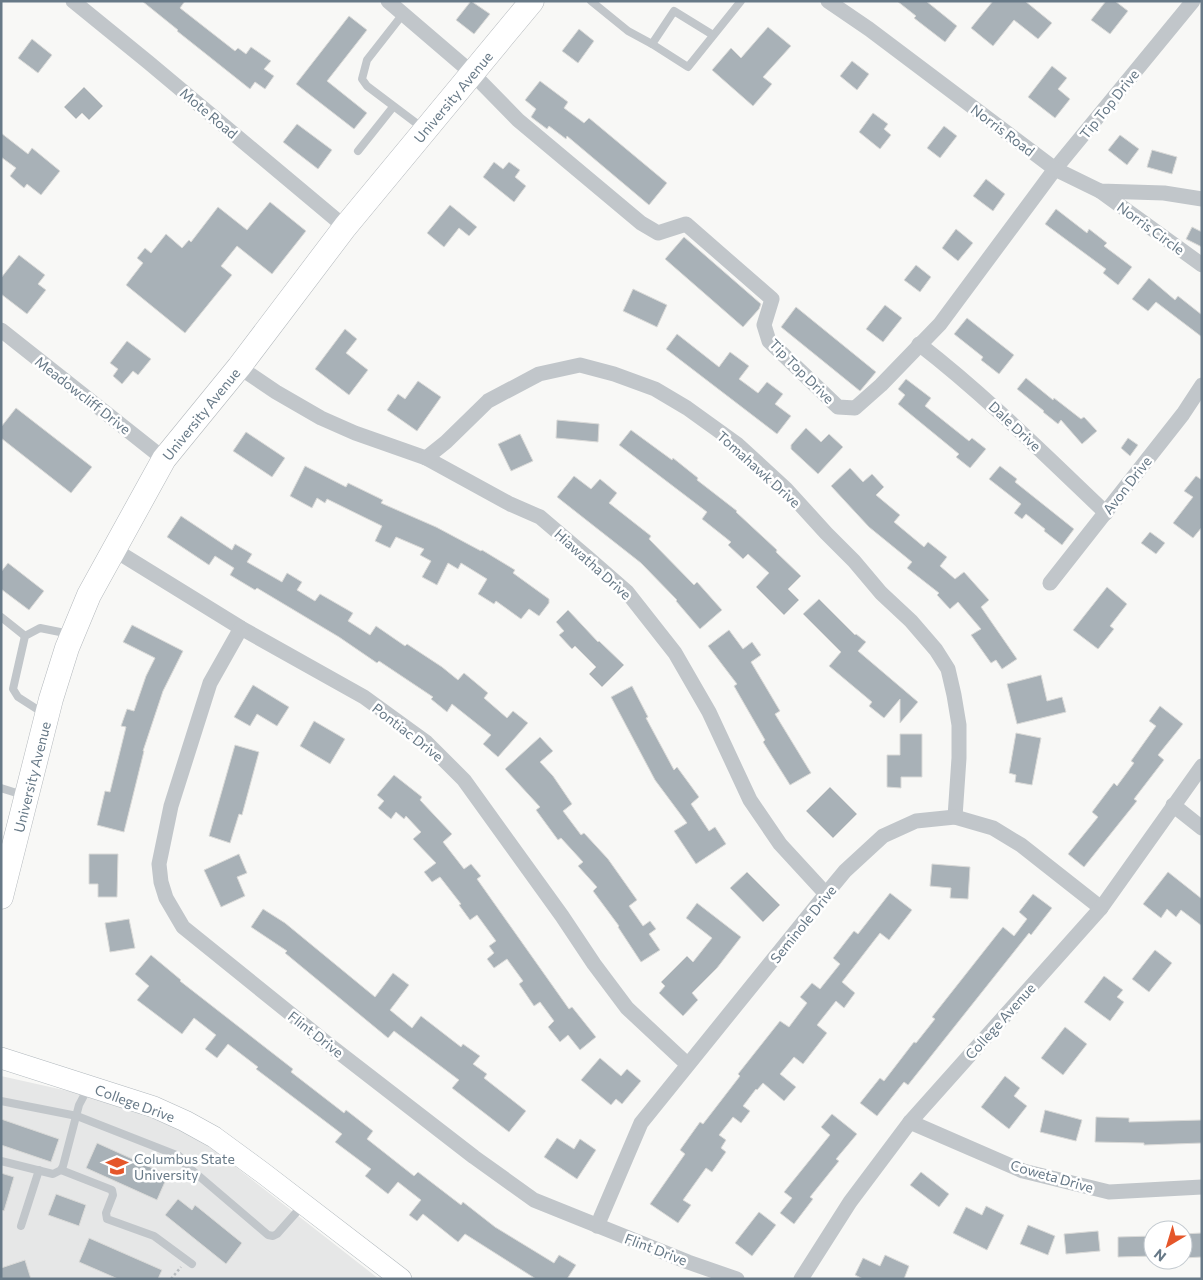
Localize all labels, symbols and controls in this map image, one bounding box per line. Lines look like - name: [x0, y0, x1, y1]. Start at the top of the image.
- street label: University Avenue: [410, 48, 496, 146]
- street label: Tip Top Drive: [1076, 66, 1142, 142]
- street label: Mote Road: [177, 84, 241, 142]
- street label: Norris Road: [968, 101, 1038, 159]
- street label: Norris Circle: [1114, 198, 1188, 258]
- street label: Tip Top Drive: [766, 335, 838, 407]
- street label: Meadowcliff Drive: [32, 352, 134, 438]
- street label: University Avenue: [159, 364, 243, 464]
- street label: Dale Drive: [985, 398, 1045, 454]
- street label: Tomahawk Drive: [714, 427, 804, 511]
- street label: Avon Drive: [1099, 453, 1155, 517]
- street label: Hiawatha Drive: [551, 525, 635, 603]
- street label: Pontiac Drive: [369, 699, 447, 765]
- street label: University Avenue: [10, 720, 54, 834]
- street label: Seminole Drive: [766, 882, 840, 966]
- street label: College Avenue: [961, 979, 1039, 1063]
- street label: Flint Drive: [285, 1007, 347, 1061]
- street label: College Drive: [93, 1081, 177, 1125]
- place label: Columbus State University: [134, 1150, 235, 1183]
- school or university icon: Columbus State University: [104, 1153, 130, 1179]
- street label: Coweta Drive: [1009, 1156, 1095, 1196]
- north arrow: [1143, 1220, 1193, 1270]
- street label: Flint Drive: [622, 1229, 690, 1269]
- text: N: [1150, 1246, 1169, 1266]

